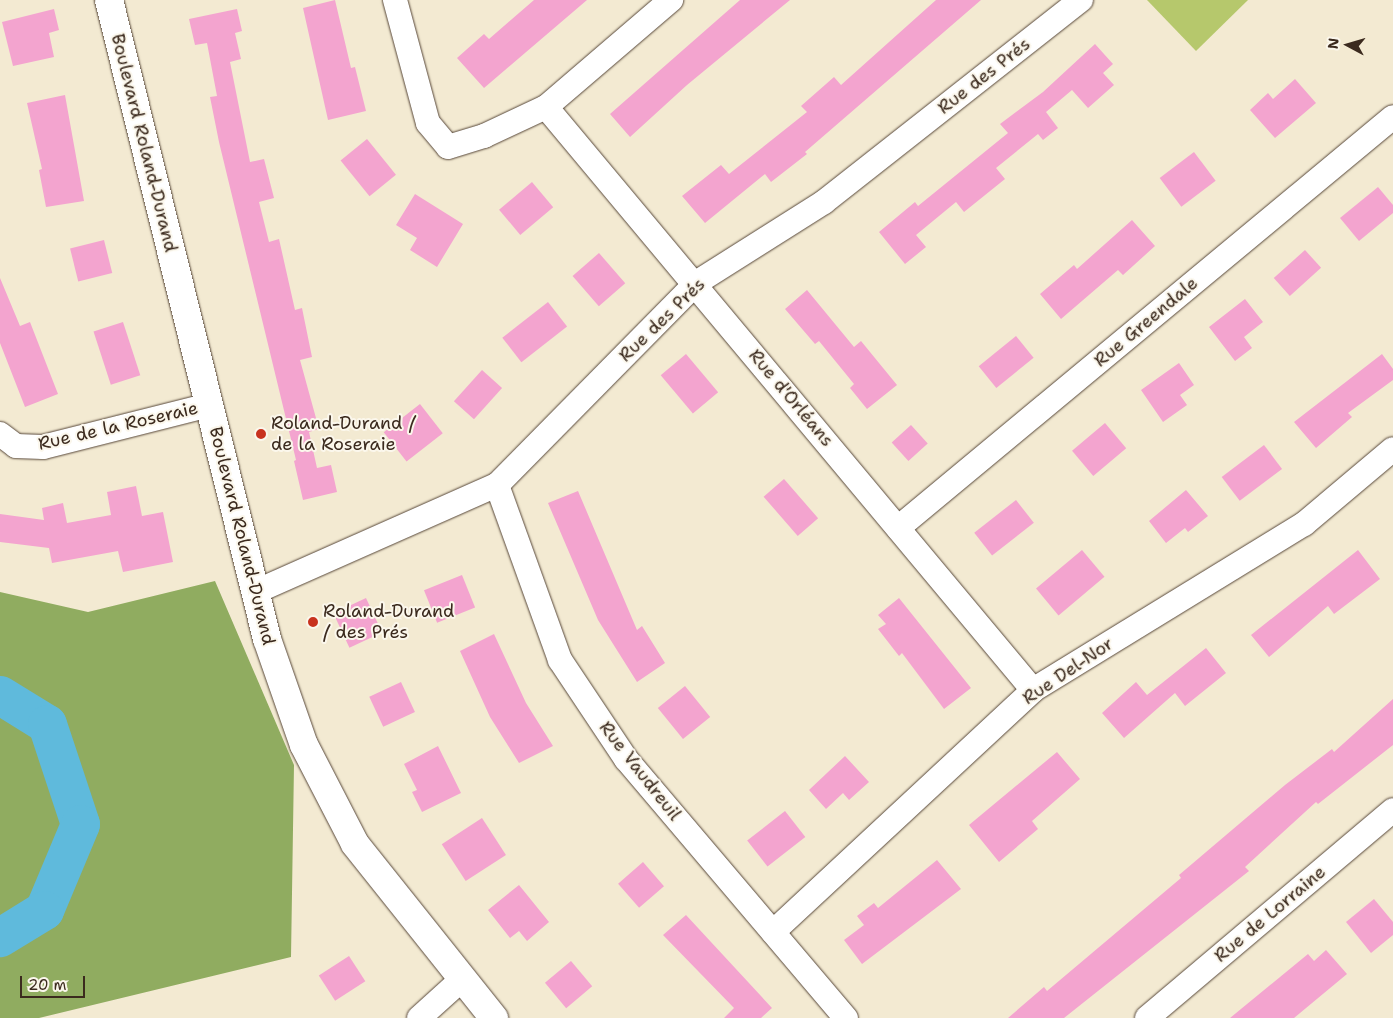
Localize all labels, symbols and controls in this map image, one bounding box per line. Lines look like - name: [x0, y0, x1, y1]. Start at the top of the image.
- north arrow: [1323, 20, 1373, 70]
- street label: Boulevard Roland-Durand: [106, 32, 182, 254]
- street label: Rue des Prés: [933, 33, 1035, 119]
- text: N: [1324, 37, 1343, 50]
- street label: Rue Greendale: [1090, 272, 1202, 372]
- street label: Rue des Prés: [614, 274, 710, 366]
- street label: Rue d'Orléans: [744, 345, 838, 451]
- street label: Rue de la Roseraie: [36, 397, 200, 455]
- place label: Roland-Durand / de la Roseraie: [271, 413, 415, 456]
- street label: Boulevard Roland-Durand: [204, 425, 280, 647]
- marker: Roland-Durand / de la Roseraie: [255, 428, 267, 440]
- place label: Roland-Durand / des Prés: [323, 601, 455, 644]
- marker: Roland-Durand / des Prés: [307, 616, 319, 628]
- street label: Rue Del-Nor: [1018, 633, 1118, 709]
- street label: Rue Vaudreuil: [595, 717, 685, 825]
- street label: Rue de Lorraine: [1210, 861, 1330, 967]
- scale bar: [22, 966, 88, 998]
- text: 20 m: [28, 975, 67, 995]

